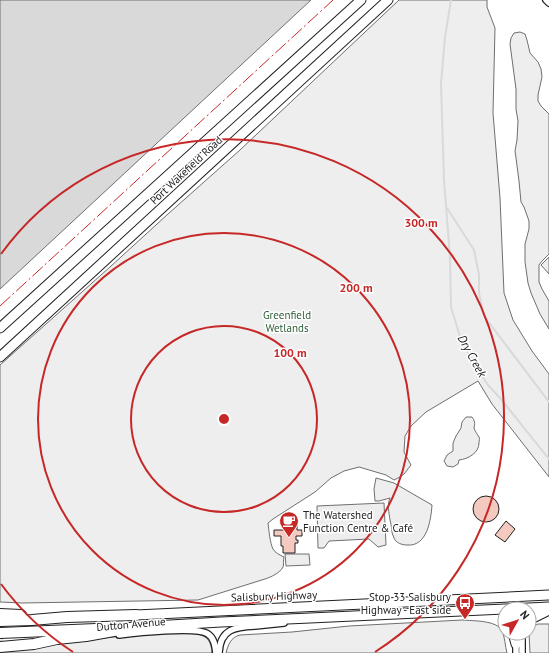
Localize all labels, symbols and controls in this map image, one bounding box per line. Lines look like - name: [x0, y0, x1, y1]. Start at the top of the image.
- street label: Port Wakefield Road: [147, 133, 225, 207]
- text: 300 m: [404, 215, 438, 230]
- text: 200 m: [339, 280, 373, 295]
- park label: Greenfield Wetlands: [263, 308, 311, 335]
- water label: Dry Creek: [455, 332, 490, 380]
- text: 100 m: [273, 345, 307, 360]
- centre of rings: [217, 412, 231, 426]
- place label: The Watershed Function Centre & Café: [303, 508, 413, 535]
- cafe icon: The Watershed Function Centre & Café: [278, 510, 300, 538]
- street label: Salisbury Highway: [231, 587, 318, 605]
- place label: Stop 33 Salisbury Highway - East side: [361, 590, 452, 617]
- bus stop icon: Stop 33 Salisbury Highway - East side: [454, 592, 476, 620]
- north arrow: [497, 601, 537, 641]
- text: N: [517, 607, 532, 622]
- street label: Dutton Avenue: [96, 614, 167, 634]

